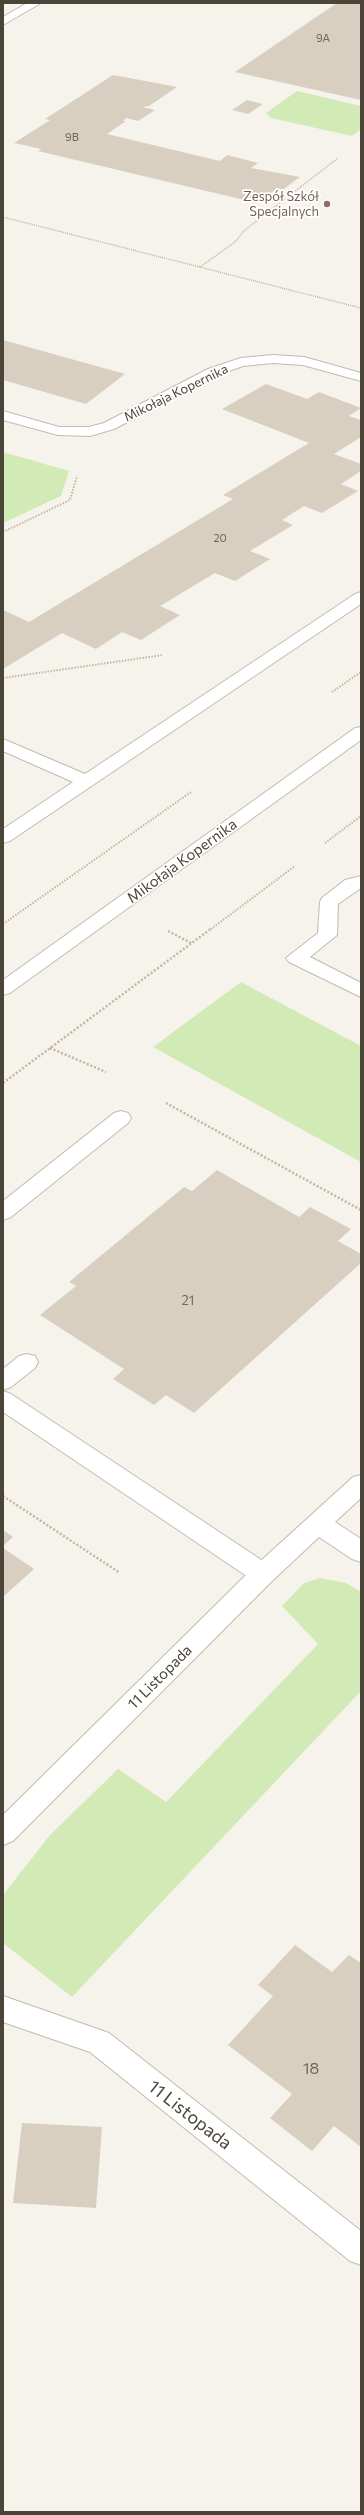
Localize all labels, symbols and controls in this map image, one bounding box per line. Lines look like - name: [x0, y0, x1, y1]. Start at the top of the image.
- house number: 9A: [316, 31, 330, 45]
- house number: 9B: [65, 130, 79, 144]
- place label: Zespół Szkół Specjalnych: [243, 189, 319, 220]
- marker: Zespół Szkół Specjalnych: [322, 199, 332, 209]
- street label: Mikołaja Kopernika: [121, 361, 231, 425]
- house number: 20: [213, 531, 227, 545]
- street label: Mikołaja Kopernika: [123, 815, 241, 907]
- house number: 21: [182, 1293, 194, 1309]
- street label: 11 Listopada: [124, 1641, 196, 1713]
- house number: 18: [303, 2059, 319, 2079]
- street label: 11 Listopada: [144, 2076, 236, 2154]

